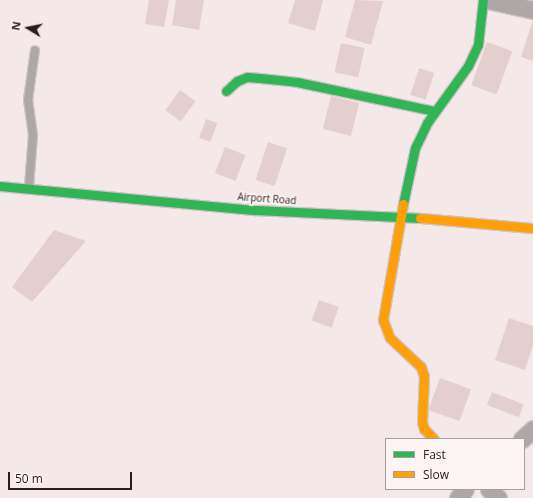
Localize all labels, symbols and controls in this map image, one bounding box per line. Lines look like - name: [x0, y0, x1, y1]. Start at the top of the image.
- north arrow: [8, 8, 48, 48]
- text: N: [8, 20, 24, 32]
- street label: Airport Road: [237, 191, 297, 207]
- legend: [385, 438, 525, 490]
- text: Fast: [423, 446, 446, 463]
- scale bar: [10, 464, 134, 490]
- text: Slow: [423, 466, 449, 483]
- text: 50 m: [15, 470, 43, 487]

